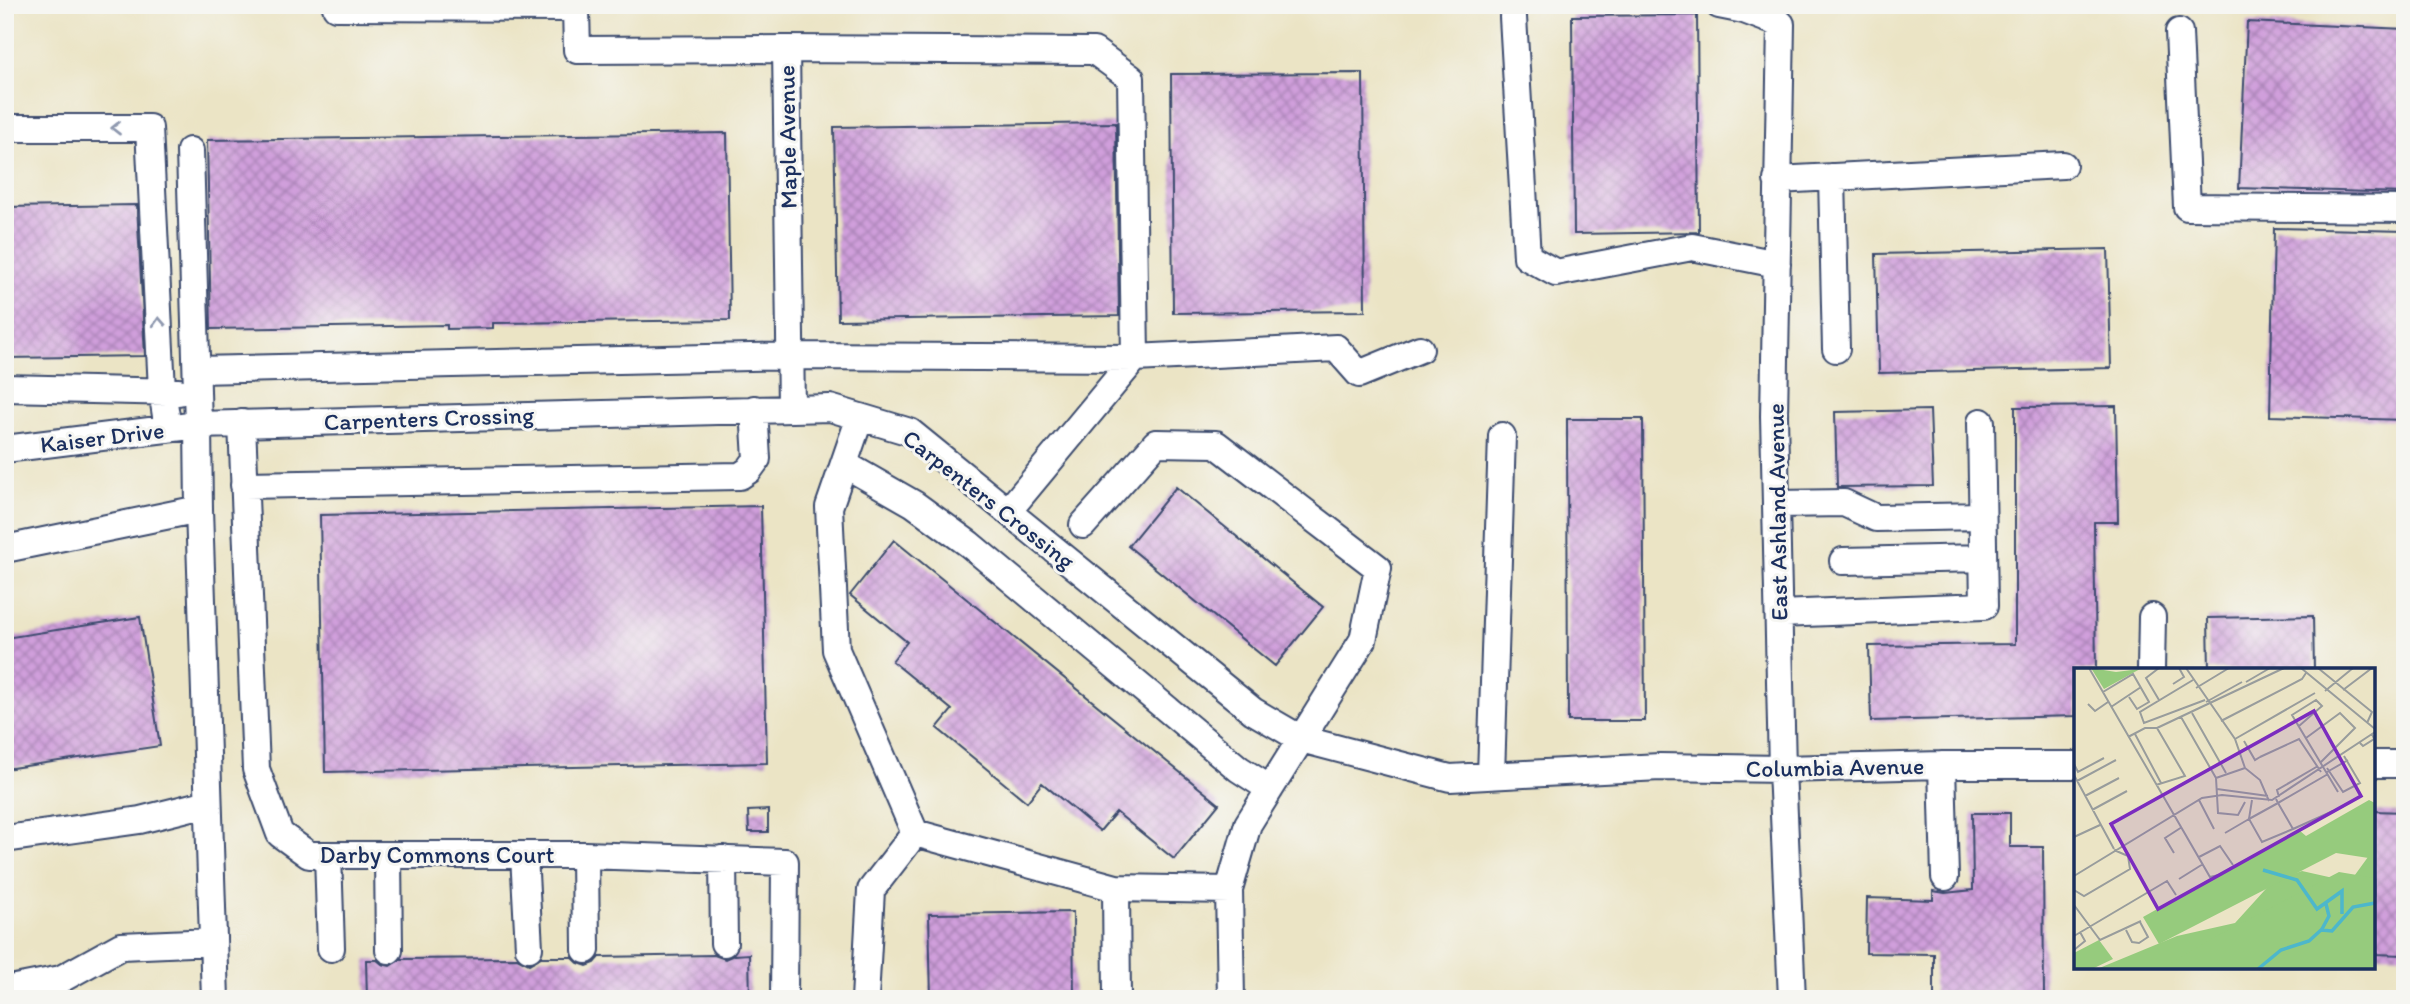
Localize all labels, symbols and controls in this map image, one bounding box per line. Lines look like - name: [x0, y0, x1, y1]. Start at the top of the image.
- street label: Maple Avenue: [771, 65, 803, 209]
- one-way arrow: [111, 120, 121, 136]
- one-way arrow: [151, 316, 166, 327]
- street label: Carpenters Crossing: [323, 400, 536, 436]
- street label: East Ashland Avenue: [1761, 403, 1793, 621]
- street label: Kaiser Drive: [38, 415, 166, 459]
- street label: Carpenters Crossing: [897, 423, 1082, 576]
- inset map: [2074, 668, 2375, 969]
- street label: Columbia Avenue: [1745, 751, 1925, 783]
- street label: Darby Commons Court: [319, 840, 555, 869]

